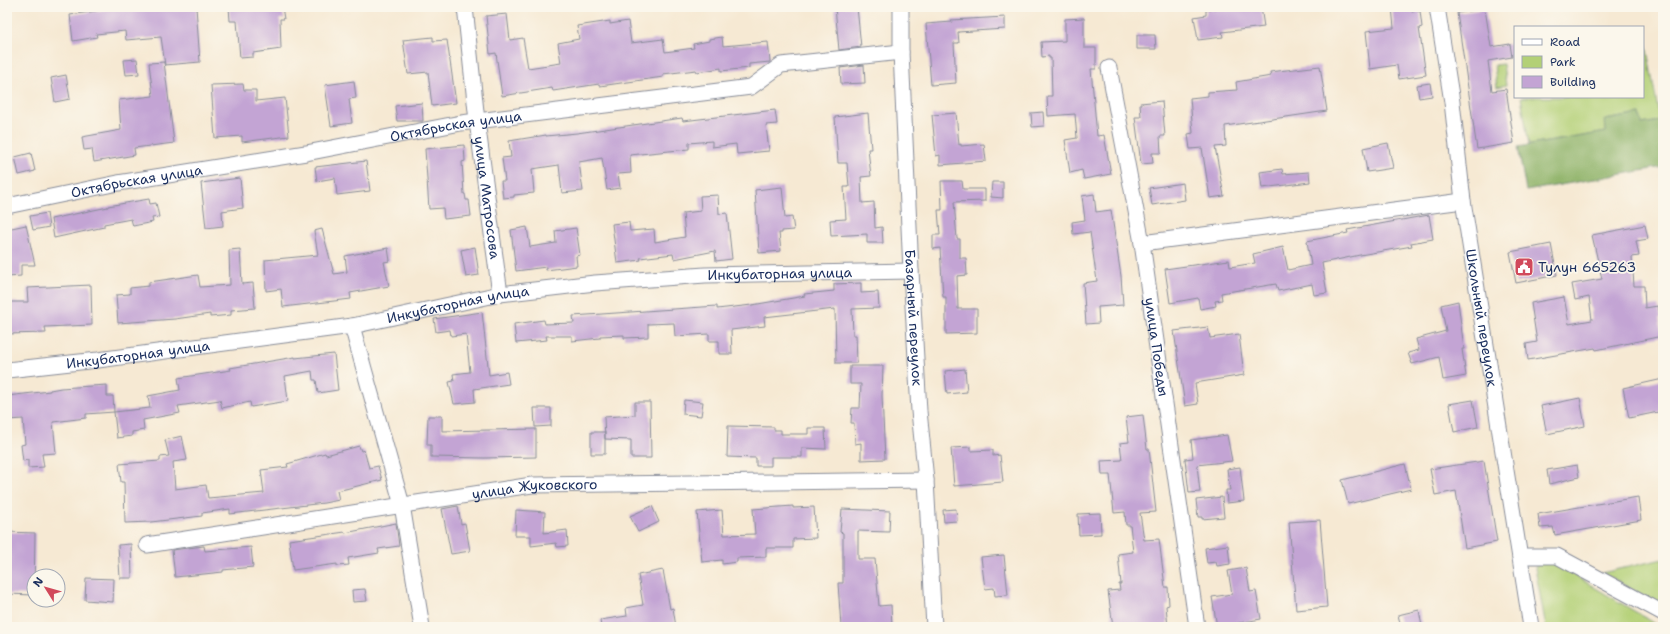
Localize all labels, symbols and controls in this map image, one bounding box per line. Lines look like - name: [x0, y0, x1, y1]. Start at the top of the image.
- legend: [1514, 26, 1644, 98]
- text: Road: [1550, 34, 1581, 50]
- text: Park: [1550, 54, 1576, 70]
- text: Building: [1550, 74, 1596, 90]
- street label: Октябрьская улица: [388, 107, 523, 146]
- street label: улица Матросова: [470, 135, 504, 260]
- street label: Октябрьская улица: [69, 161, 204, 202]
- street label: Школьный переулок: [1462, 248, 1502, 388]
- street label: Базарный переулок: [901, 249, 927, 387]
- public building icon: Тулун 665263: [1513, 256, 1535, 278]
- place label: Тулун 665263: [1538, 258, 1636, 276]
- street label: Инкубаторная улица: [707, 263, 853, 284]
- street label: Инкубаторная улица: [385, 282, 530, 327]
- street label: улица Победы: [1141, 296, 1173, 397]
- street label: Инкубаторная улица: [65, 336, 211, 372]
- street label: улица Жуковского: [471, 475, 598, 503]
- north arrow: [26, 568, 66, 608]
- text: N: [30, 574, 47, 590]

